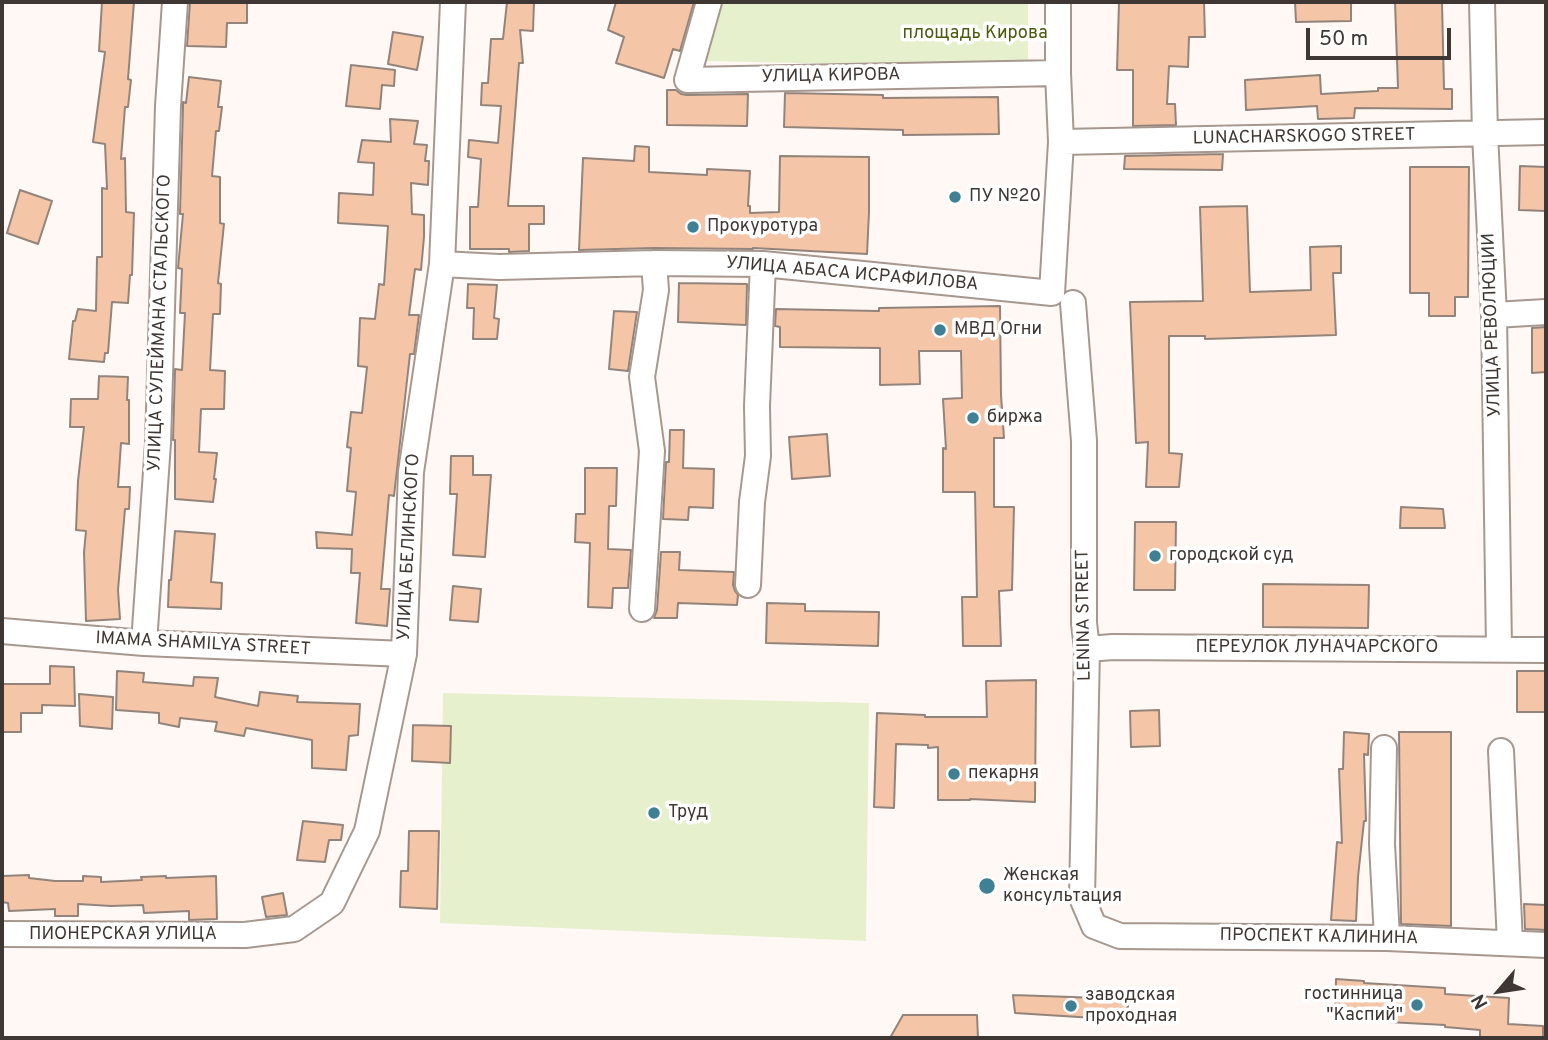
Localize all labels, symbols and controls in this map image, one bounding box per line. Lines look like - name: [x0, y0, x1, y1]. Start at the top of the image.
- scale bar: [1310, 14, 1455, 58]
- park label: площадь Кирова: [902, 23, 1048, 45]
- text: 50 m: [1319, 26, 1368, 53]
- street label: УЛИЦА КИРОВА: [761, 65, 901, 89]
- street label: LUNACHARSKOGO STREET: [1192, 125, 1416, 151]
- street label: УЛИЦА СУЛЕЙМАНА СТАЛЬСКОГО: [145, 174, 177, 472]
- place label: ПУ №20: [969, 186, 1041, 208]
- marker: ПУ №20: [947, 189, 963, 205]
- place label: Прокуротура: [707, 216, 818, 238]
- marker: Прокуротура: [685, 219, 701, 235]
- street label: УЛИЦА РЕВОЛЮЦИИ: [1479, 233, 1507, 417]
- street label: УЛИЦА АБАСА ИСРАФИЛОВА: [725, 253, 979, 297]
- place label: МВД Огни: [954, 319, 1042, 341]
- marker: МВД Огни: [932, 322, 948, 338]
- place label: биржа: [987, 407, 1043, 429]
- marker: биржа: [965, 410, 981, 426]
- street label: УЛИЦА БЕЛИНСКОГО: [394, 453, 426, 641]
- place label: городской суд: [1169, 545, 1294, 567]
- marker: городской суд: [1147, 548, 1163, 564]
- street label: LENINA STREET: [1073, 549, 1097, 681]
- street label: IMAMA SHAMILYA STREET: [95, 629, 311, 661]
- street label: ПЕРЕУЛОК ЛУНАЧАРСКОГО: [1196, 637, 1438, 659]
- place label: пекарня: [968, 763, 1039, 785]
- marker: пекарня: [946, 766, 962, 782]
- place label: Труд: [668, 802, 708, 824]
- marker: Труд: [646, 805, 662, 821]
- place label: Женская консультация: [1003, 865, 1122, 908]
- marker: Женская консультация: [977, 876, 997, 896]
- street label: ПИОНЕРСКАЯ УЛИЦА: [29, 924, 217, 946]
- street label: ПРОСПЕКТ КАЛИНИНА: [1219, 925, 1419, 951]
- north arrow: [1464, 956, 1534, 1026]
- place label: гостинница "Каспий": [1304, 984, 1403, 1026]
- place label: заводская проходная: [1085, 985, 1177, 1028]
- text: N: [1467, 989, 1494, 1013]
- marker: гостинница "Каспий": [1409, 997, 1425, 1013]
- marker: заводская проходная: [1063, 998, 1079, 1014]

